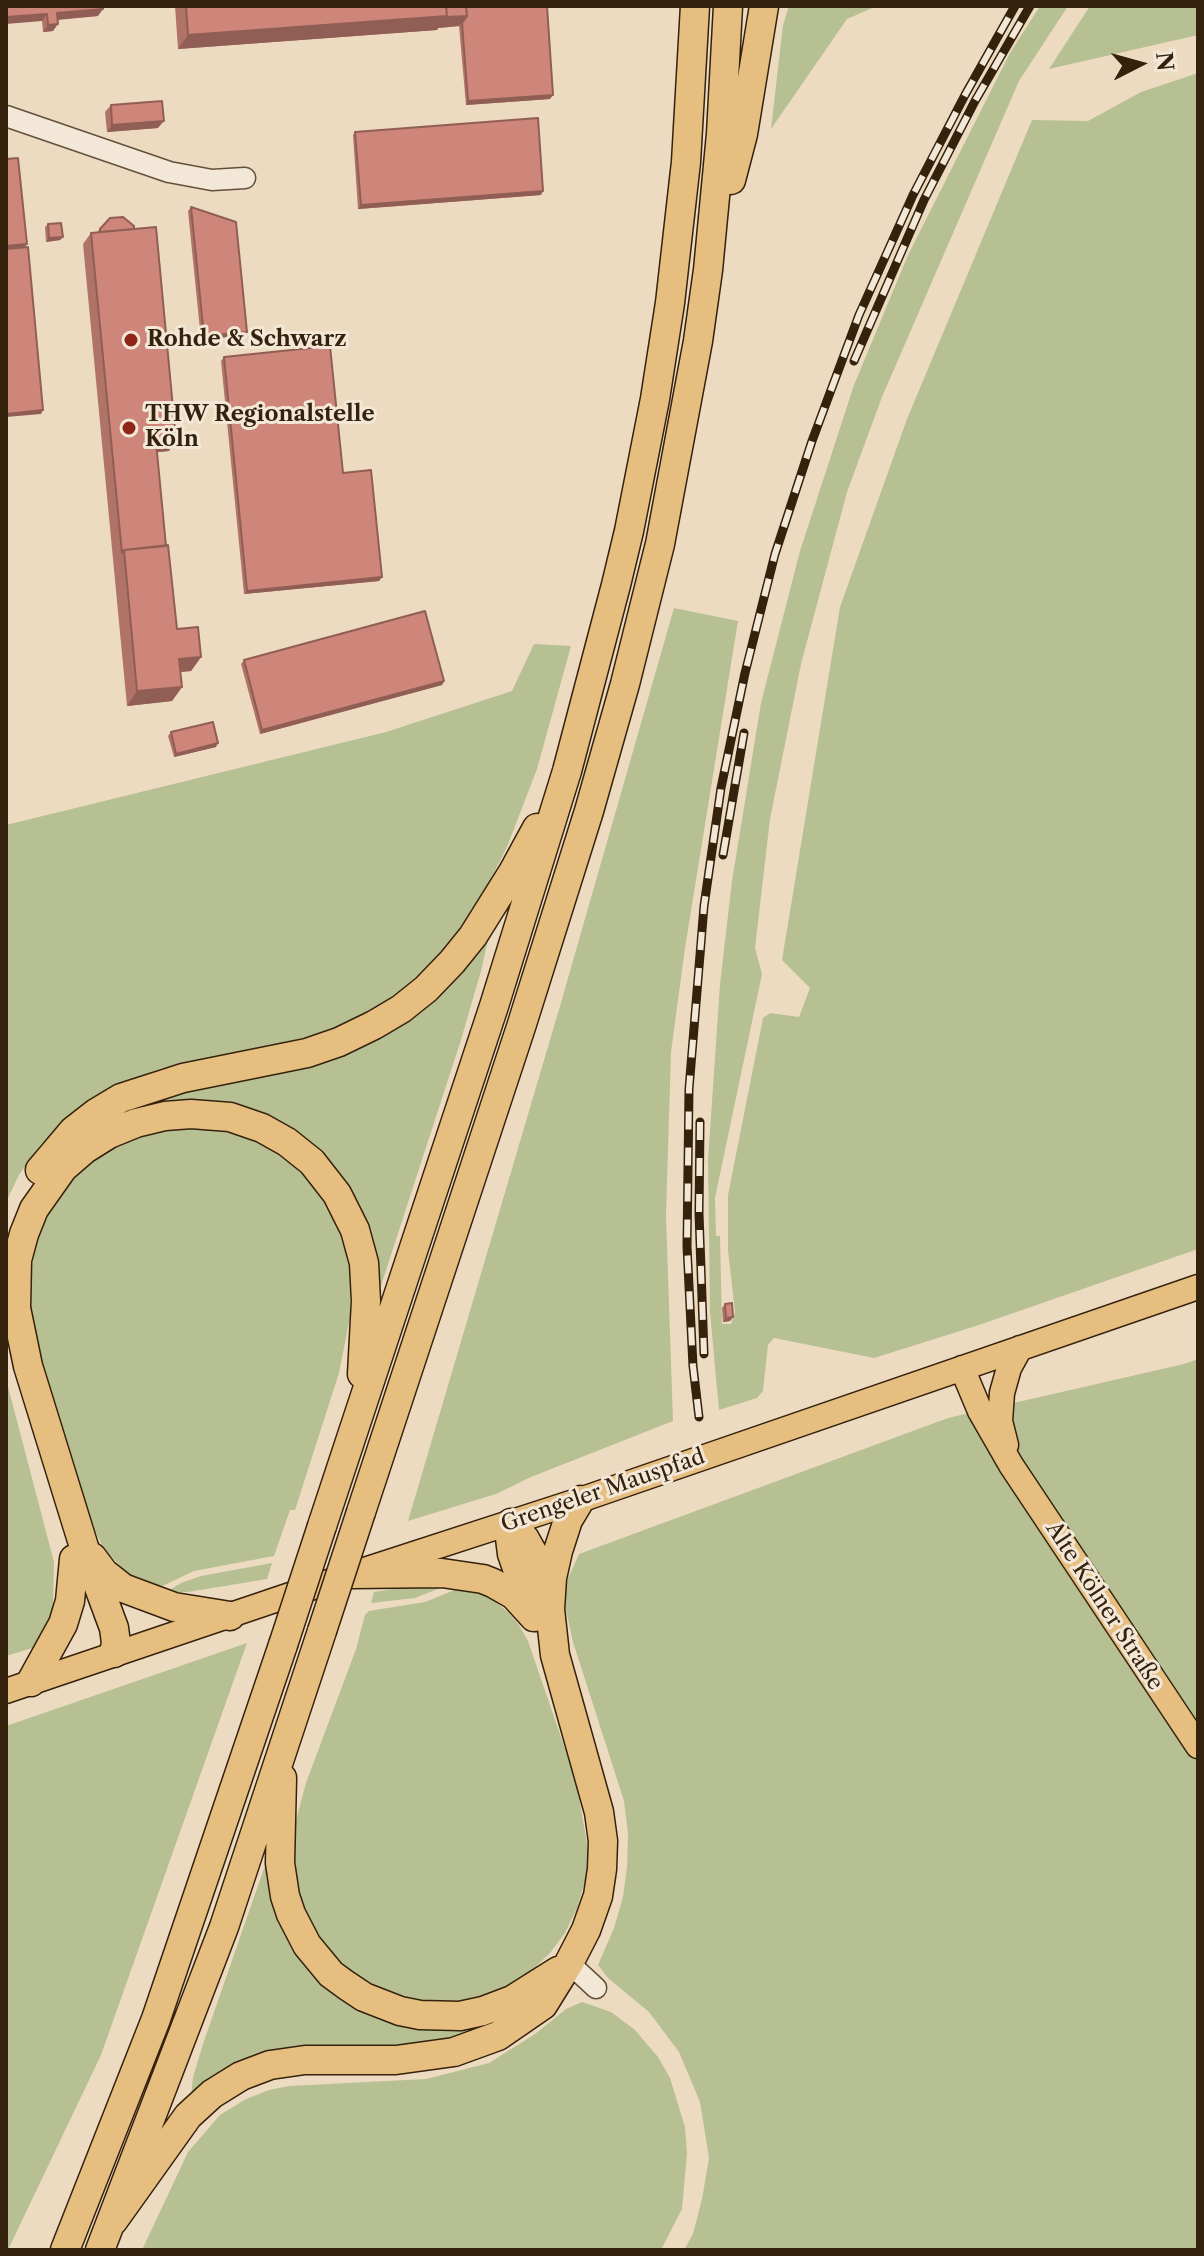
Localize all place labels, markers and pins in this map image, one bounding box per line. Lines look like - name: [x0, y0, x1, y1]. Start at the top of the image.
- place label: Rohde & Schwarz: [147, 327, 347, 353]
- marker: Rohde & Schwarz: [122, 331, 140, 349]
- place label: THW Regionalstelle Köln: [145, 402, 375, 454]
- marker: THW Regionalstelle Köln: [120, 419, 138, 437]

